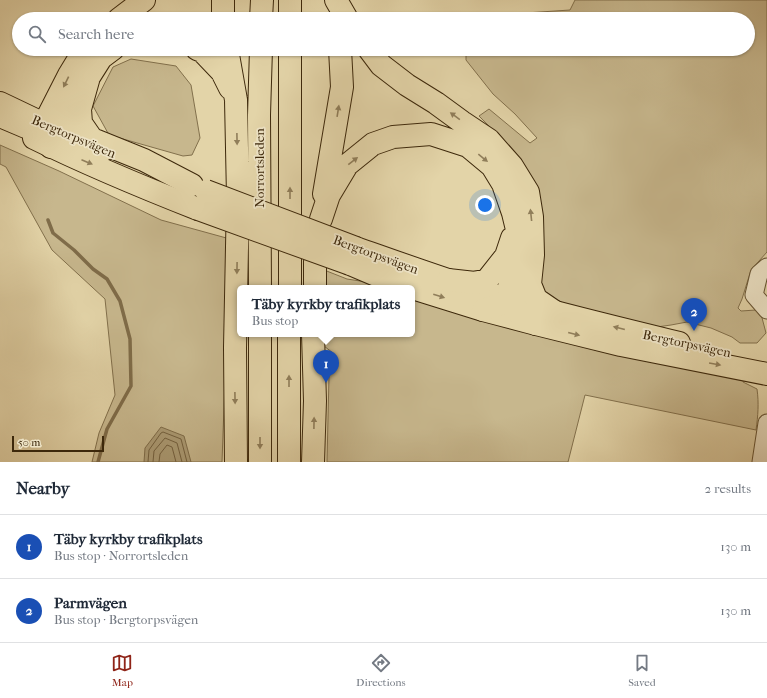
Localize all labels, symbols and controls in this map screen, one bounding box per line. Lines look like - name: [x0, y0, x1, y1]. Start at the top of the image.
- search box: [12, 12, 755, 56]
- icon: search: [26, 23, 48, 45]
- text: Search here: [58, 25, 134, 43]
- one-way arrow: [63, 76, 69, 88]
- one-way arrow: [335, 105, 341, 117]
- street label: Bergtorpsvägen: [30, 112, 118, 161]
- one-way arrow: [449, 112, 460, 121]
- street label: Norrortsleden: [252, 128, 267, 208]
- one-way arrow: [234, 133, 240, 146]
- one-way arrow: [478, 154, 488, 163]
- one-way arrow: [347, 156, 358, 165]
- one-way arrow: [81, 160, 93, 166]
- one-way arrow: [287, 186, 293, 199]
- your location: [475, 195, 495, 215]
- one-way arrow: [528, 209, 534, 221]
- street label: Bergtorpsvägen: [331, 232, 421, 277]
- one-way arrow: [233, 262, 240, 275]
- popup: [237, 285, 415, 337]
- one-way arrow: [433, 293, 445, 299]
- text: Täby kyrkby trafikplats: [252, 295, 400, 313]
- pin: 2: [681, 298, 707, 331]
- text: Bus stop: [252, 313, 298, 328]
- one-way arrow: [613, 325, 625, 331]
- street label: Bergtorpsvägen: [641, 327, 733, 360]
- one-way arrow: [568, 331, 580, 337]
- pin: 1: [313, 350, 339, 383]
- one-way arrow: [709, 361, 721, 367]
- one-way arrow: [286, 374, 292, 387]
- one-way arrow: [232, 392, 239, 404]
- one-way arrow: [311, 416, 317, 429]
- scale bar: [12, 434, 104, 453]
- text: 50 m: [18, 436, 40, 449]
- one-way arrow: [257, 437, 263, 450]
- text: Nearby: [16, 478, 70, 498]
- text: 2 results: [705, 481, 751, 496]
- text: Täby kyrkby trafikplats: [54, 530, 202, 548]
- text: 1: [27, 539, 31, 554]
- text: 130 m: [720, 539, 751, 554]
- text: Bus stop · Norrortsleden: [54, 548, 188, 563]
- text: Parmvägen: [54, 594, 127, 612]
- text: 2: [26, 603, 32, 618]
- text: 130 m: [720, 603, 751, 618]
- text: Bus stop · Bergtorpsvägen: [54, 612, 198, 627]
- tab: Map: [111, 652, 133, 689]
- tab: Directions: [356, 652, 406, 689]
- tab: Saved: [628, 652, 656, 689]

